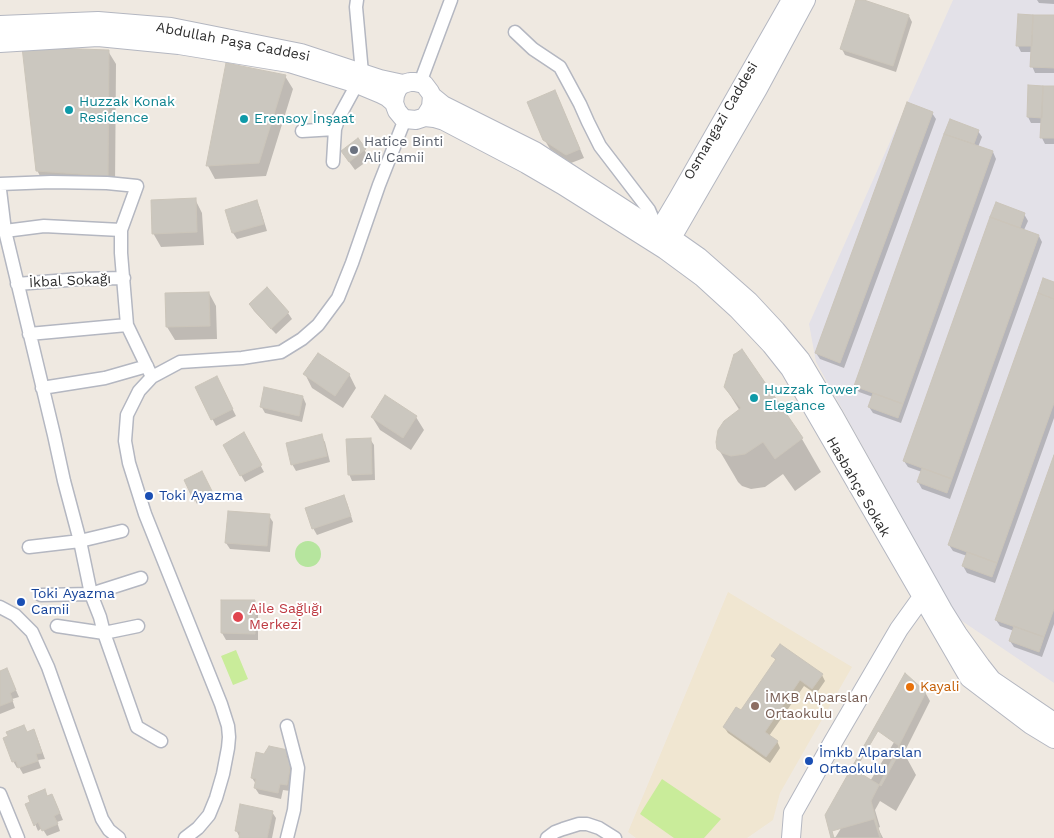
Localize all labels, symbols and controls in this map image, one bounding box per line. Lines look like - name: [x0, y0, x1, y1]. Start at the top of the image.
- street label: Abdullah Paşa Caddesi: [155, 19, 311, 65]
- street label: Osmangazi Caddesi: [680, 59, 762, 183]
- place label: Huzzak Konak Residence: [79, 94, 175, 126]
- marker: Huzzak Konak Residence: [63, 104, 75, 116]
- place label: Erensoy İnşaat: [254, 111, 354, 127]
- marker: Erensoy İnşaat: [238, 113, 250, 125]
- place label: Hatice Binti Ali Camii: [364, 134, 443, 166]
- marker: Hatice Binti Ali Camii: [348, 144, 360, 156]
- street label: İkbal Sokağı: [29, 270, 111, 292]
- place label: Huzzak Tower Elegance: [764, 382, 859, 414]
- marker: Huzzak Tower Elegance: [748, 392, 760, 404]
- street label: Hasbahçe Sokak: [823, 434, 893, 540]
- place label: Toki Ayazma: [159, 488, 243, 504]
- marker: Toki Ayazma: [143, 490, 155, 502]
- place label: Toki Ayazma Camii: [31, 586, 115, 618]
- marker: Toki Ayazma Camii: [15, 596, 27, 608]
- place label: Aile Sağlığı Merkezi: [249, 601, 322, 634]
- marker: Aile Sağlığı Merkezi: [231, 610, 245, 624]
- place label: Kayali: [920, 679, 959, 695]
- marker: Kayali: [904, 681, 916, 693]
- place label: İMKB Alparslan Ortaokulu: [765, 690, 868, 722]
- marker: İMKB Alparslan Ortaokulu: [749, 700, 761, 712]
- place label: İmkb Alparslan Ortaokulu: [819, 745, 922, 778]
- marker: İmkb Alparslan Ortaokulu: [803, 755, 815, 767]

